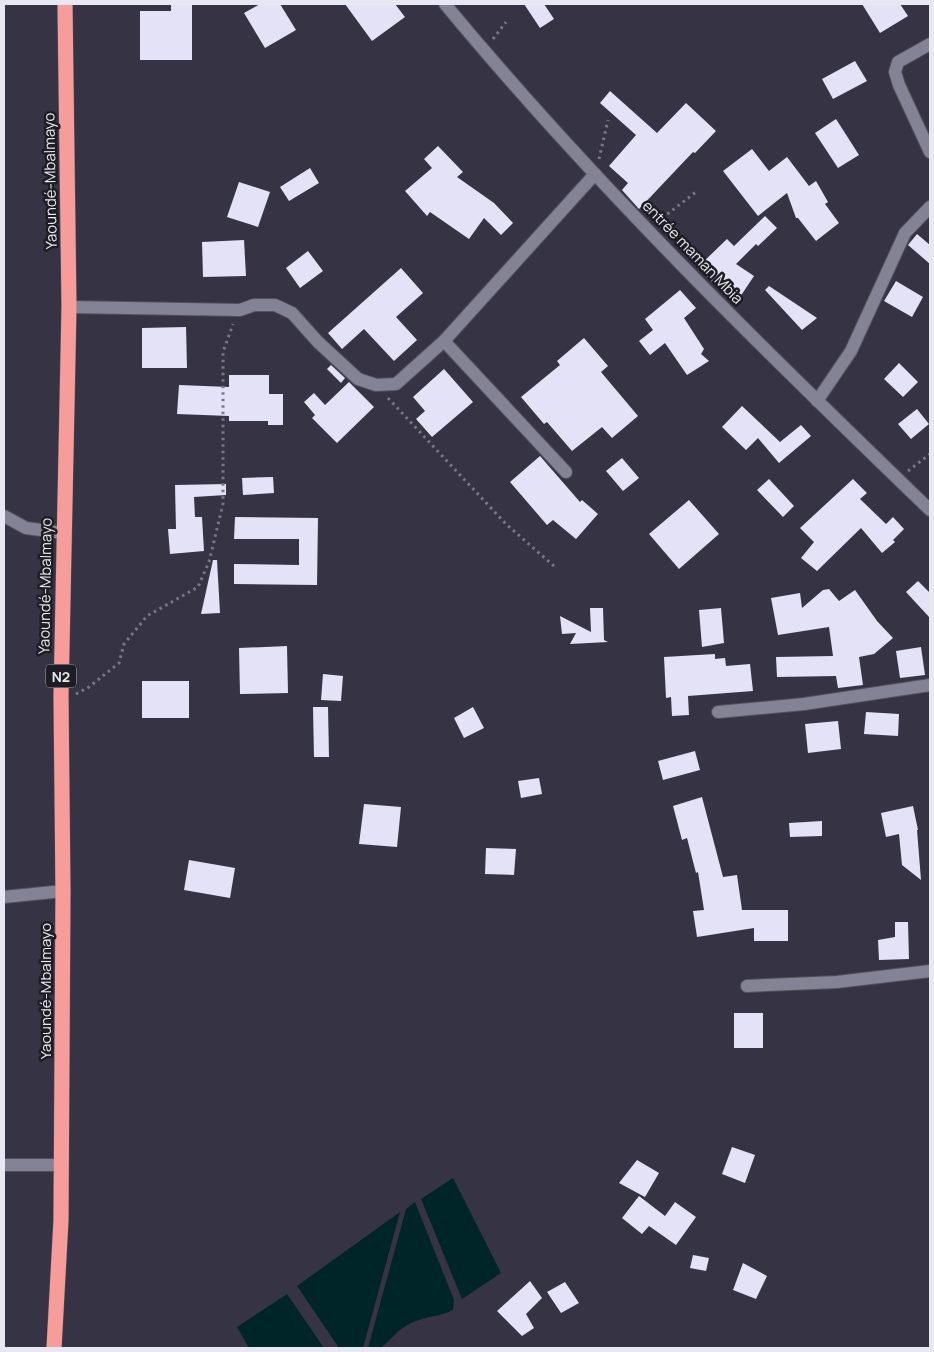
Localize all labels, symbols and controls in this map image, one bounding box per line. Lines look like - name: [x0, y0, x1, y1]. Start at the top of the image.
- street label: Yaoundé-Mbalmayo: [38, 112, 62, 249]
- street label: entrée maman Mbia: [638, 196, 748, 308]
- street label: Yaoundé-Mbalmayo: [33, 517, 57, 654]
- road number: N2: [46, 664, 76, 688]
- street label: Yaoundé-Mbalmayo: [35, 923, 56, 1059]

